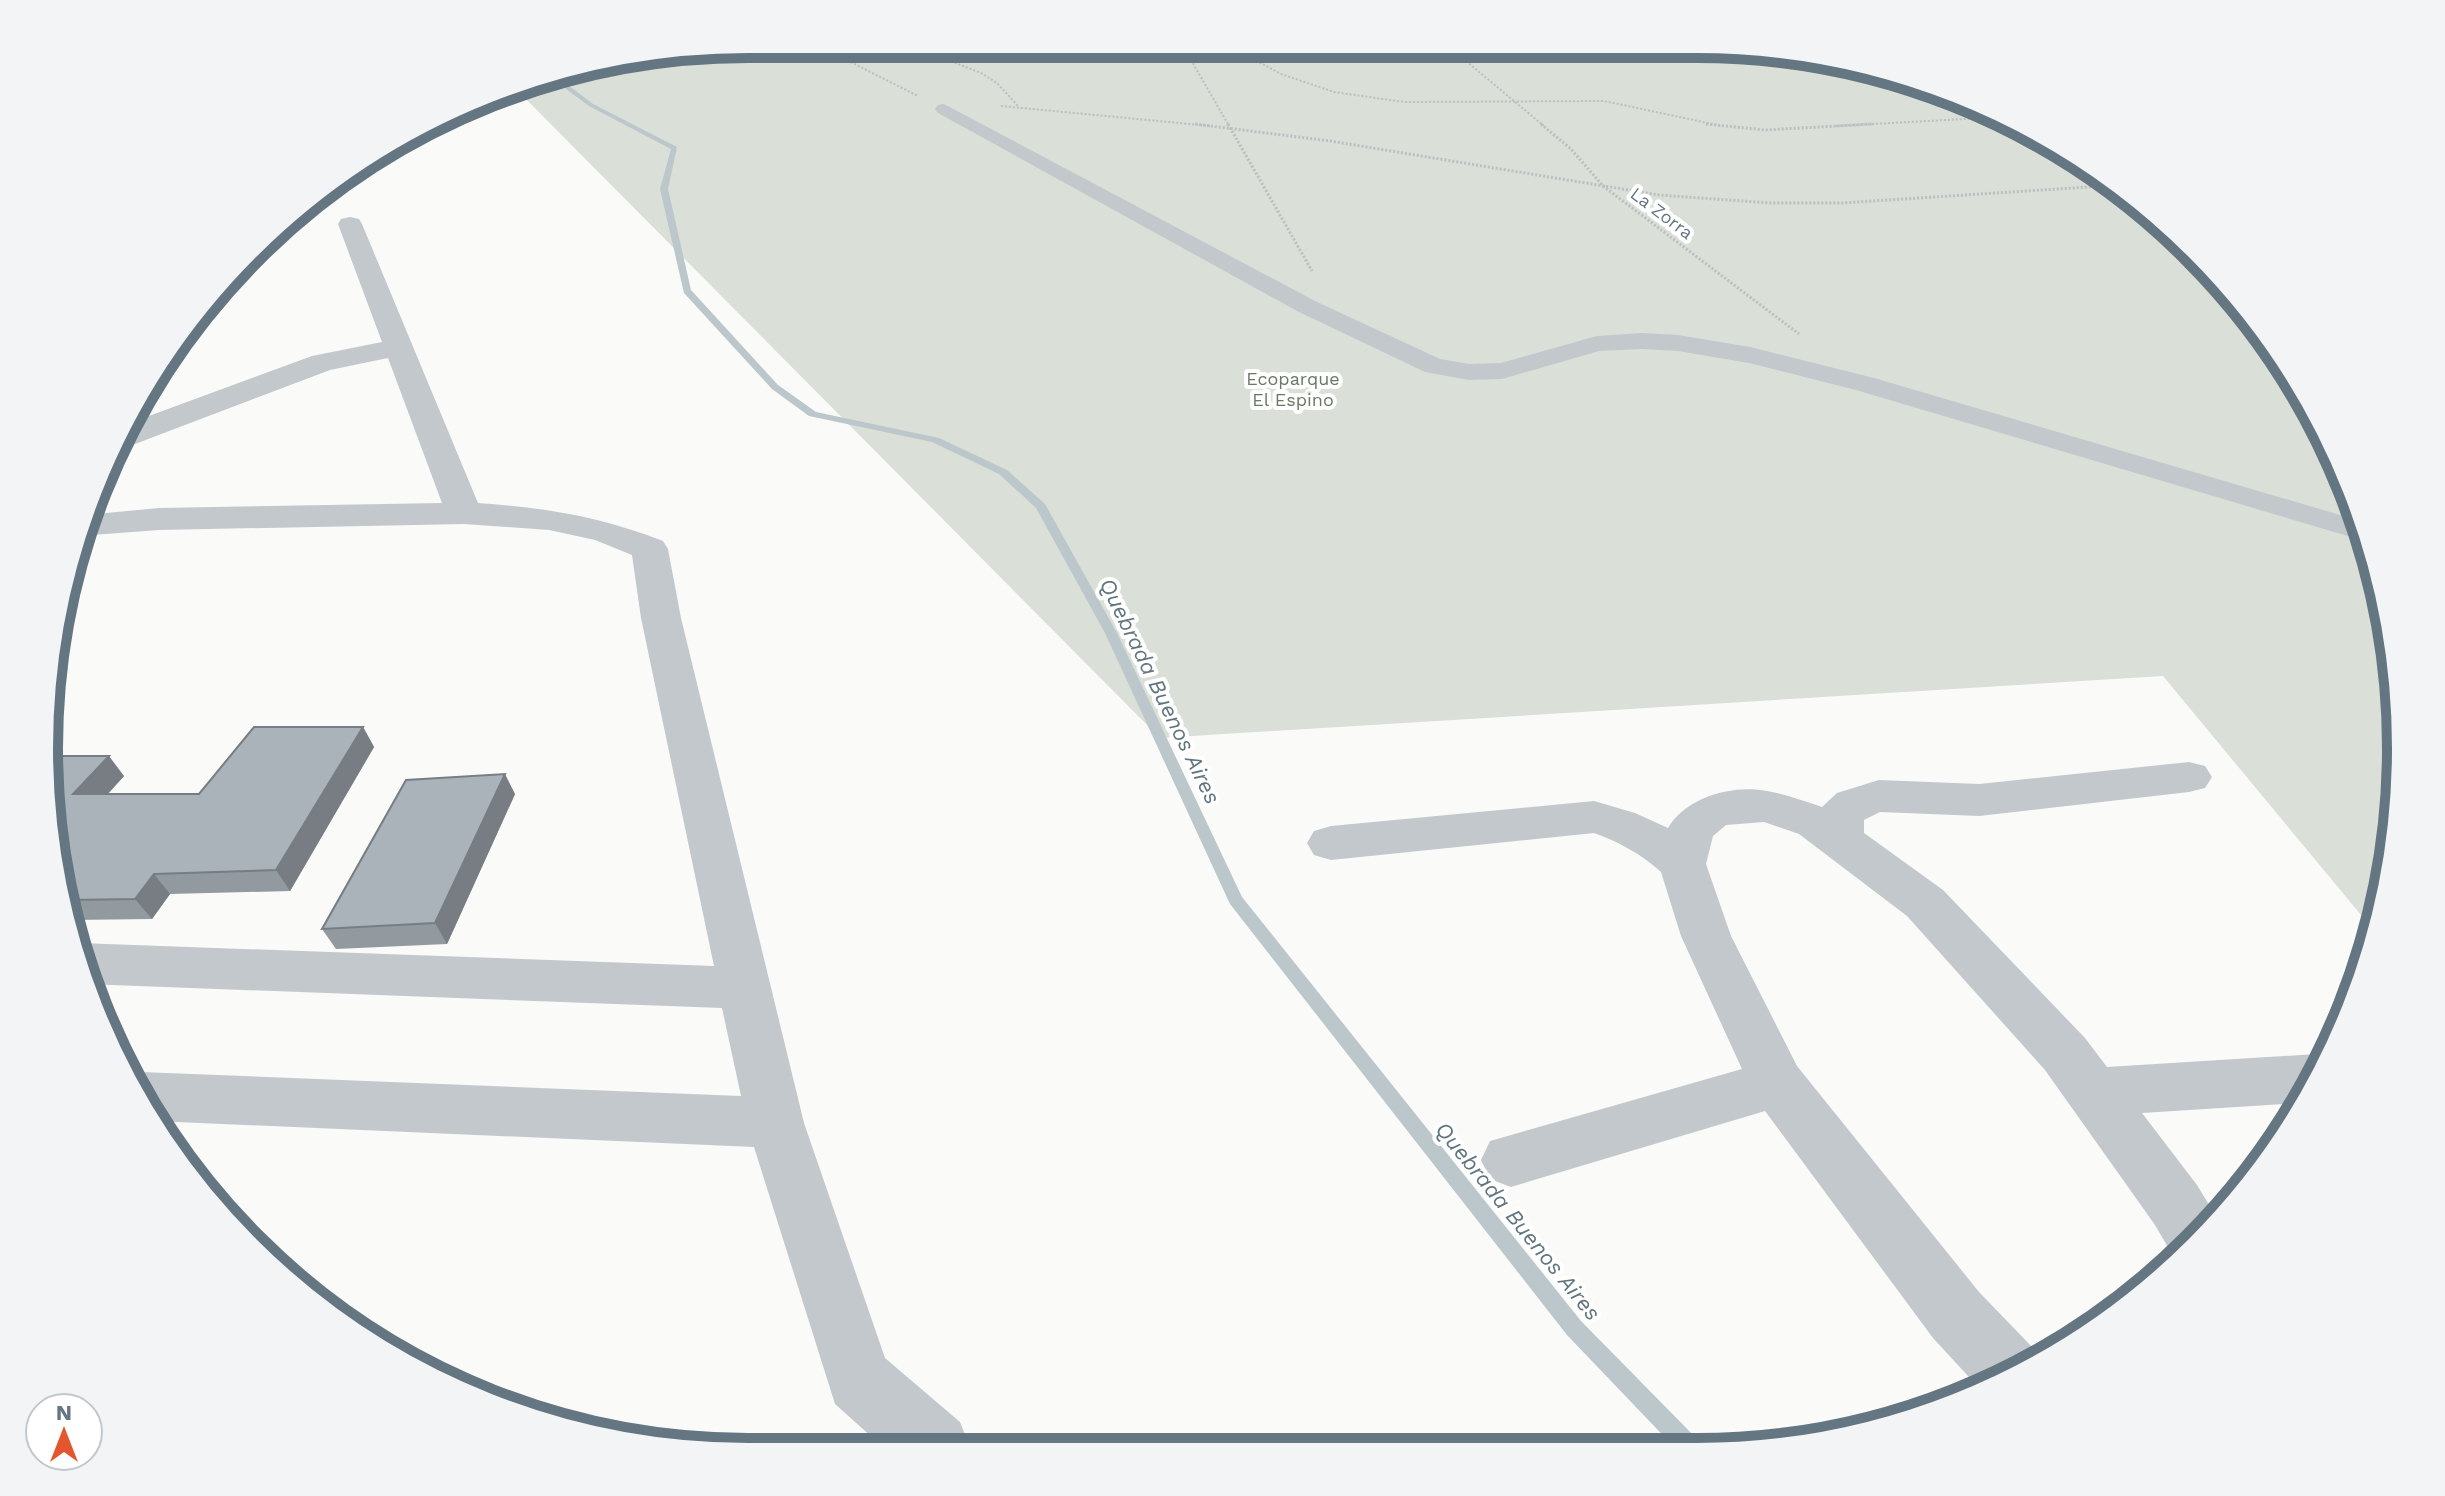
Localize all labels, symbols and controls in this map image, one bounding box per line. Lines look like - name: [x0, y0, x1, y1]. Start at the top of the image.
- street label: La Zorra: [1627, 183, 1697, 243]
- park label: Ecoparque El Espino: [1246, 368, 1340, 410]
- water label: Quebrada Buenos Aires: [1094, 574, 1226, 808]
- water label: Quebrada Buenos Aires: [1430, 1117, 1606, 1325]
- north arrow: [24, 1392, 104, 1472]
- text: N: [56, 1400, 72, 1425]

